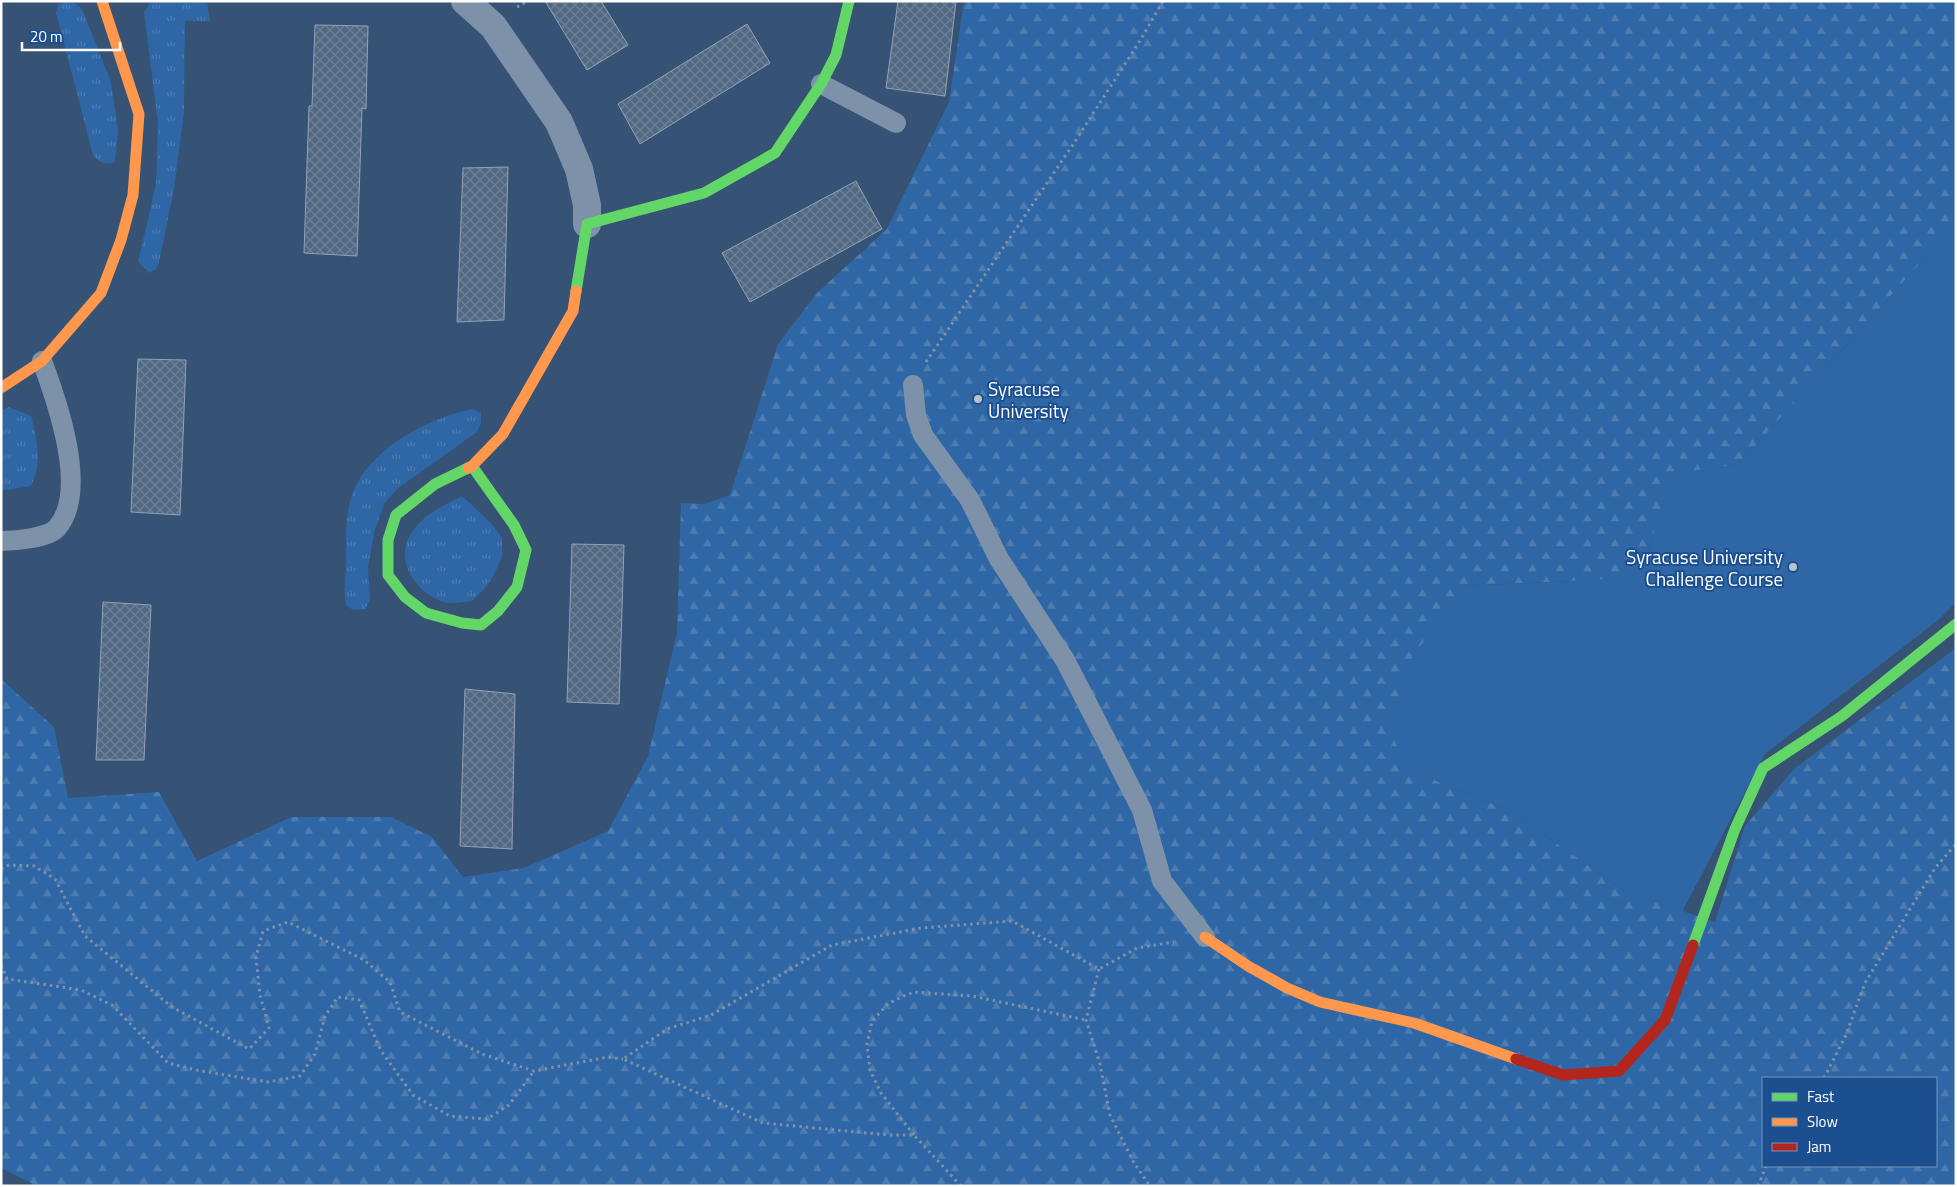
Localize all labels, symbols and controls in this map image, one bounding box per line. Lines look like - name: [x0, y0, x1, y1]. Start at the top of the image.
- scale bar: [22, 20, 120, 52]
- text: 20 m: [30, 25, 63, 48]
- place label: Syracuse University: [988, 374, 1069, 425]
- marker: Syracuse University: [972, 393, 984, 405]
- place label: Syracuse University Challenge Course: [1626, 542, 1783, 593]
- marker: Syracuse University Challenge Course: [1787, 561, 1799, 573]
- legend: [1762, 1077, 1937, 1167]
- text: Fast: [1807, 1085, 1835, 1108]
- text: Slow: [1807, 1110, 1838, 1133]
- text: Jam: [1807, 1135, 1831, 1158]

